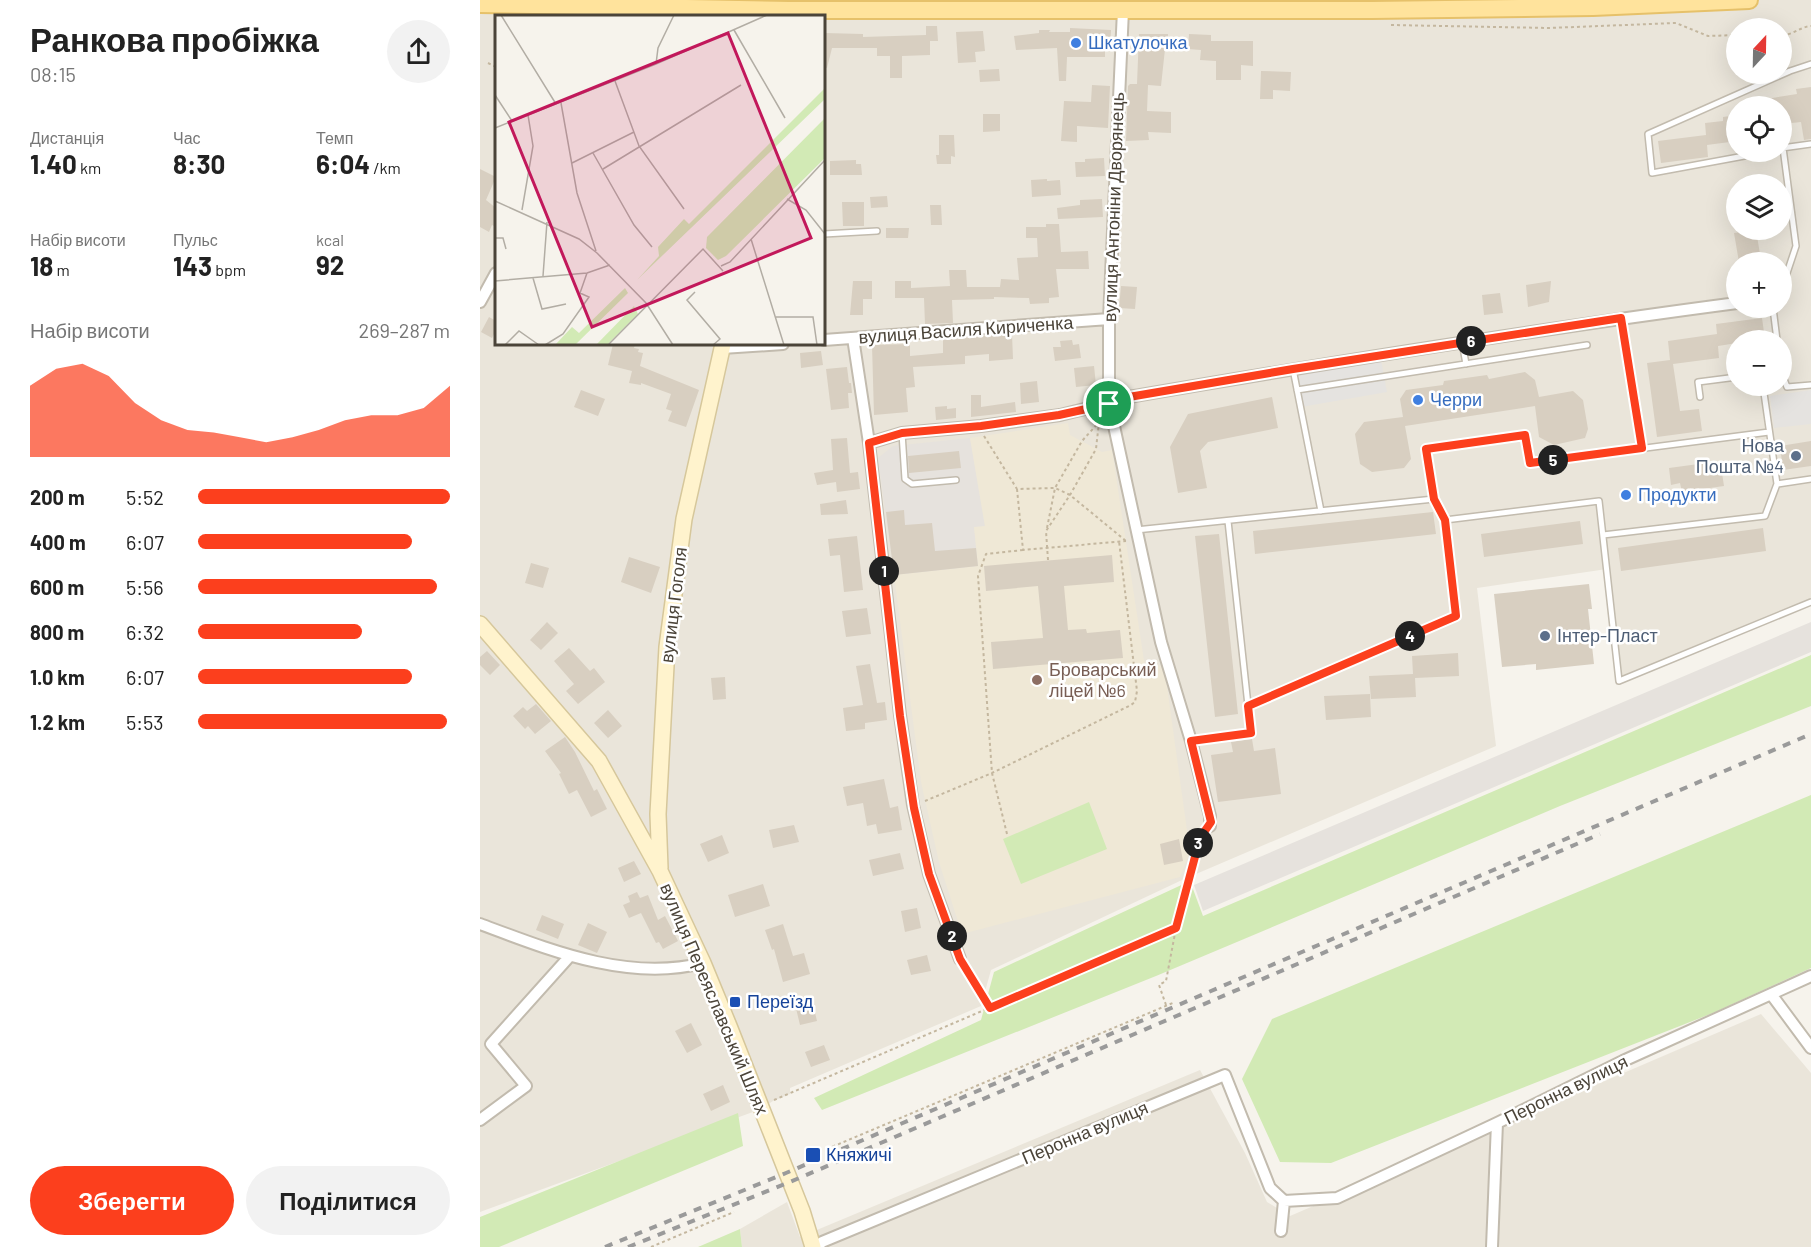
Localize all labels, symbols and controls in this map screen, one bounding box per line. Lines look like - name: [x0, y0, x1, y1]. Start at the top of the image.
- inset map: [495, 15, 825, 345]
- north arrow: [1726, 18, 1792, 84]
- map controls: [1726, 18, 1792, 396]
- text: Ранкова пробіжка: [30, 19, 319, 59]
- button: share: [387, 20, 450, 83]
- place label: Шкатулочка: [1088, 31, 1188, 53]
- marker: Шкатулочка: [1069, 36, 1083, 50]
- text: 08:15: [30, 62, 76, 86]
- street label: вулиця Антоніни Дворянець: [1098, 92, 1128, 322]
- button: locate: [1726, 96, 1792, 162]
- text: Дистанція: [30, 128, 104, 147]
- text: Час: [173, 128, 201, 147]
- text: Темп: [316, 128, 353, 147]
- text: 1.40: [30, 148, 77, 179]
- text: 8:30: [173, 148, 225, 179]
- text: 6:04: [316, 148, 370, 179]
- text: km: [77, 158, 101, 177]
- text: /km: [370, 158, 401, 177]
- button: layers: [1726, 174, 1792, 240]
- text: Набір висоти: [30, 230, 126, 249]
- text: Пульс: [173, 230, 218, 249]
- text: kcal: [316, 230, 344, 249]
- text: 92: [316, 249, 344, 280]
- text: 18: [30, 250, 53, 281]
- text: 143: [173, 250, 212, 281]
- button: +: [1726, 252, 1792, 318]
- text: m: [53, 260, 70, 279]
- text: bpm: [212, 260, 246, 279]
- street label: вулиця Василя Кириченка: [858, 310, 1075, 347]
- text: Набір висоти: [30, 318, 150, 342]
- text: 269–287 m: [358, 318, 450, 342]
- pin: 6: [1456, 326, 1486, 356]
- button: −: [1726, 330, 1792, 396]
- text: 6: [1467, 331, 1475, 350]
- pin: [1083, 378, 1134, 429]
- icon: arrive: [1092, 387, 1125, 420]
- place label: Черри: [1430, 388, 1482, 410]
- marker: Черри: [1411, 393, 1425, 407]
- place label: Нова Пошта №4: [1696, 434, 1785, 477]
- pin: 5: [1538, 445, 1568, 475]
- marker: Нова Пошта №4: [1789, 449, 1803, 463]
- text: 5: [1549, 450, 1557, 469]
- place label: Продукти: [1638, 483, 1716, 505]
- text: 200 m: [30, 485, 85, 509]
- text: 5:52: [126, 485, 164, 509]
- marker: Продукти: [1619, 488, 1633, 502]
- text: 400 m: [30, 530, 86, 554]
- text: 6:07: [126, 530, 164, 554]
- street label: вулиця Гоголя: [655, 546, 691, 664]
- pin: 1: [869, 556, 899, 586]
- text: 1: [881, 561, 887, 580]
- text: 600 m: [30, 575, 84, 599]
- text: 5:56: [126, 575, 164, 599]
- text: 800 m: [30, 620, 84, 644]
- text: 6:32: [126, 620, 164, 644]
- pin: 4: [1395, 621, 1425, 651]
- place label: Інтер-Пласт: [1557, 624, 1658, 646]
- text: 4: [1405, 626, 1415, 645]
- marker: Інтер-Пласт: [1538, 629, 1552, 643]
- place label: Броварський ліцей №6: [1049, 658, 1157, 701]
- text: 1.0 km: [30, 665, 85, 689]
- text: 6:07: [126, 665, 164, 689]
- marker: Броварський ліцей №6: [1030, 673, 1044, 687]
- text: 1.2 km: [30, 710, 85, 734]
- text: 5:53: [126, 710, 164, 734]
- pin: 3: [1183, 828, 1213, 858]
- text: 3: [1194, 833, 1202, 852]
- street label: вулиця Переяславський Шлях: [656, 880, 774, 1118]
- pin: 2: [937, 921, 967, 951]
- text: 2: [948, 926, 956, 945]
- place label: Переїзд: [747, 990, 814, 1012]
- marker: Переїзд: [728, 995, 742, 1009]
- street label: Перонна вулиця: [1500, 1050, 1631, 1129]
- street label: Перонна вулиця: [1018, 1096, 1151, 1169]
- place label: Княжичі: [826, 1143, 892, 1165]
- marker: Княжичі: [804, 1146, 822, 1164]
- button: Зберегти: [30, 1166, 234, 1235]
- button: Поділитися: [246, 1166, 450, 1235]

